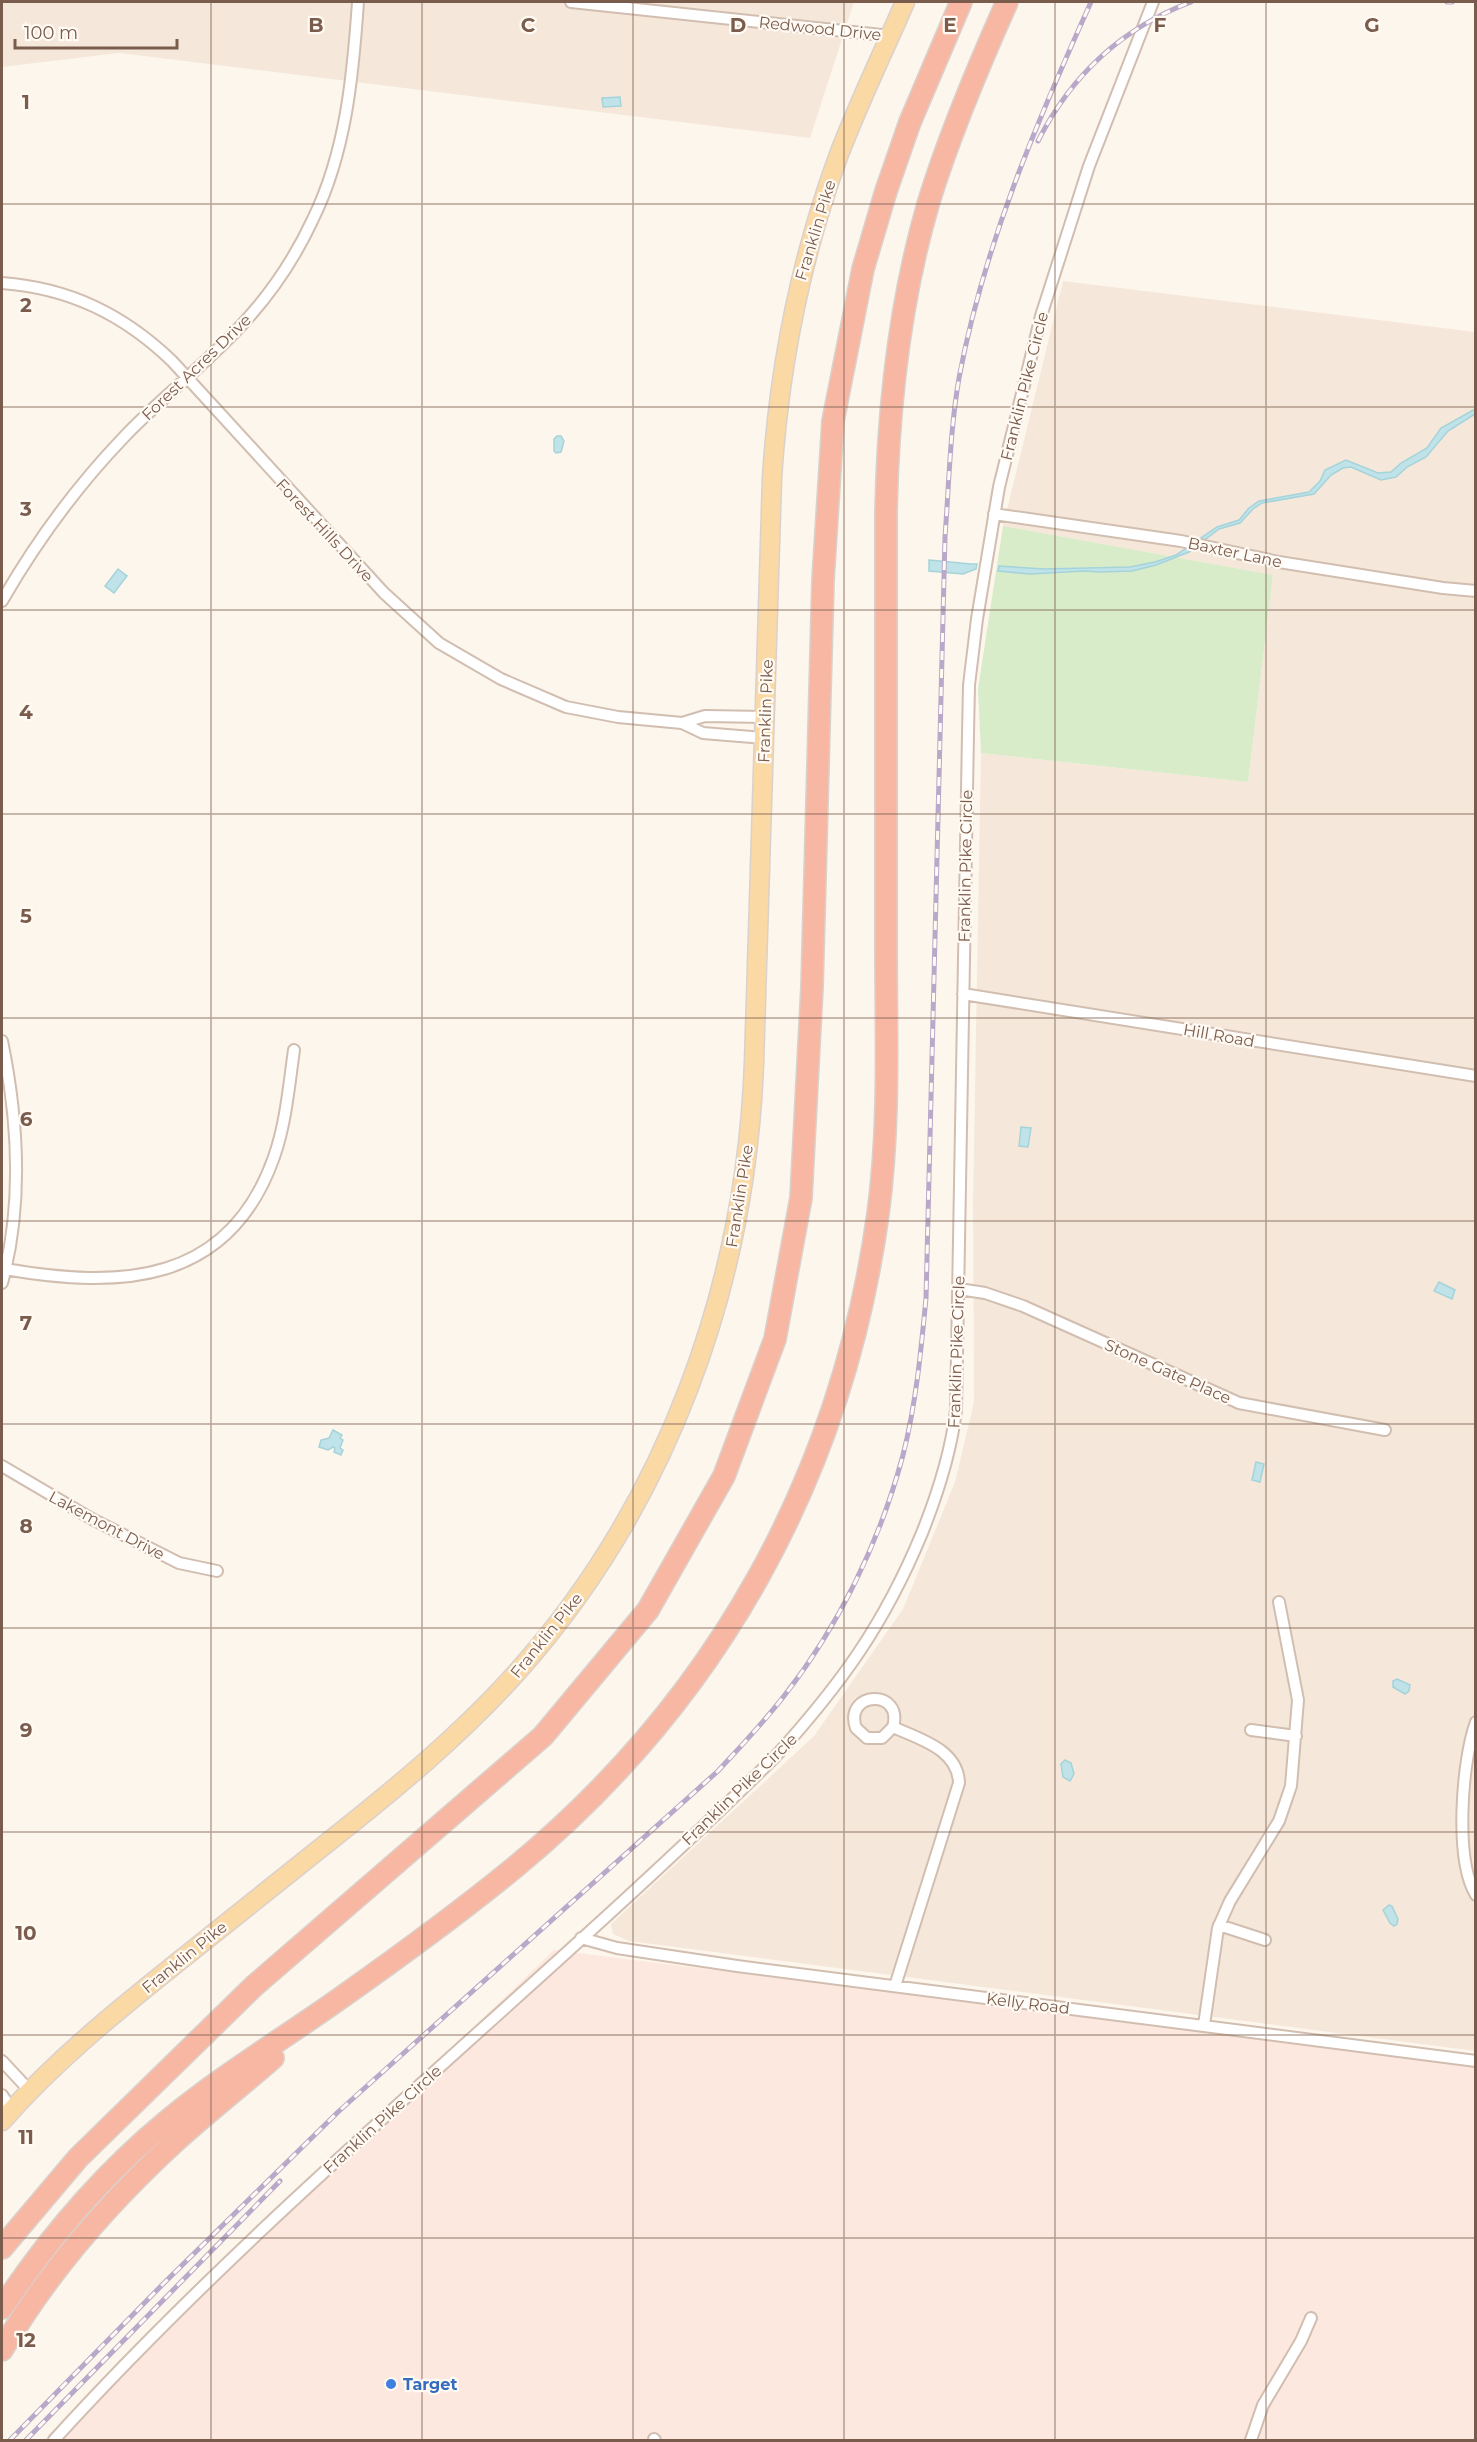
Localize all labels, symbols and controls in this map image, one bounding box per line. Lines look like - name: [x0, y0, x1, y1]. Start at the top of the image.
- scale bar: [15, 12, 177, 50]
- text: B: [308, 13, 324, 37]
- text: C: [521, 13, 536, 37]
- text: D: [730, 13, 746, 37]
- street label: Redwood Drive: [758, 13, 882, 44]
- text: E: [943, 13, 957, 37]
- text: F: [1154, 13, 1167, 37]
- text: G: [1364, 13, 1380, 37]
- text: 100 m: [24, 22, 78, 44]
- text: 1: [22, 90, 30, 114]
- street label: Franklin Pike: [791, 178, 840, 283]
- text: 2: [20, 293, 32, 317]
- street label: Forest Acres Drive: [138, 310, 255, 424]
- street label: Franklin Pike Circle: [997, 310, 1052, 463]
- street label: Forest Hills Drive: [272, 475, 377, 586]
- text: 3: [19, 497, 32, 521]
- street label: Baxter Lane: [1186, 533, 1284, 572]
- street label: Franklin Pike: [754, 659, 777, 763]
- text: 4: [19, 700, 33, 724]
- street label: Franklin Pike Circle: [955, 789, 976, 943]
- text: 5: [20, 904, 32, 928]
- street label: Hill Road: [1182, 1020, 1256, 1051]
- text: 6: [20, 1107, 33, 1131]
- street label: Franklin Pike: [722, 1143, 757, 1249]
- street label: Franklin Pike Circle: [944, 1275, 969, 1429]
- text: 7: [20, 1311, 32, 1335]
- street label: Stone Gate Place: [1102, 1335, 1234, 1408]
- street label: Lakemont Drive: [46, 1487, 168, 1564]
- text: 8: [19, 1514, 33, 1538]
- street label: Franklin Pike: [506, 1589, 586, 1682]
- text: 9: [20, 1718, 32, 1742]
- street label: Franklin Pike Circle: [678, 1729, 801, 1849]
- street label: Franklin Pike: [138, 1917, 231, 1997]
- text: 10: [15, 1921, 37, 1945]
- street label: Kelly Road: [985, 1989, 1071, 2018]
- street label: Franklin Pike Circle: [319, 2061, 445, 2178]
- text: 11: [18, 2125, 34, 2149]
- text: 12: [16, 2328, 36, 2352]
- place label: Target: [403, 2375, 457, 2394]
- marker: Target: [384, 2377, 398, 2391]

